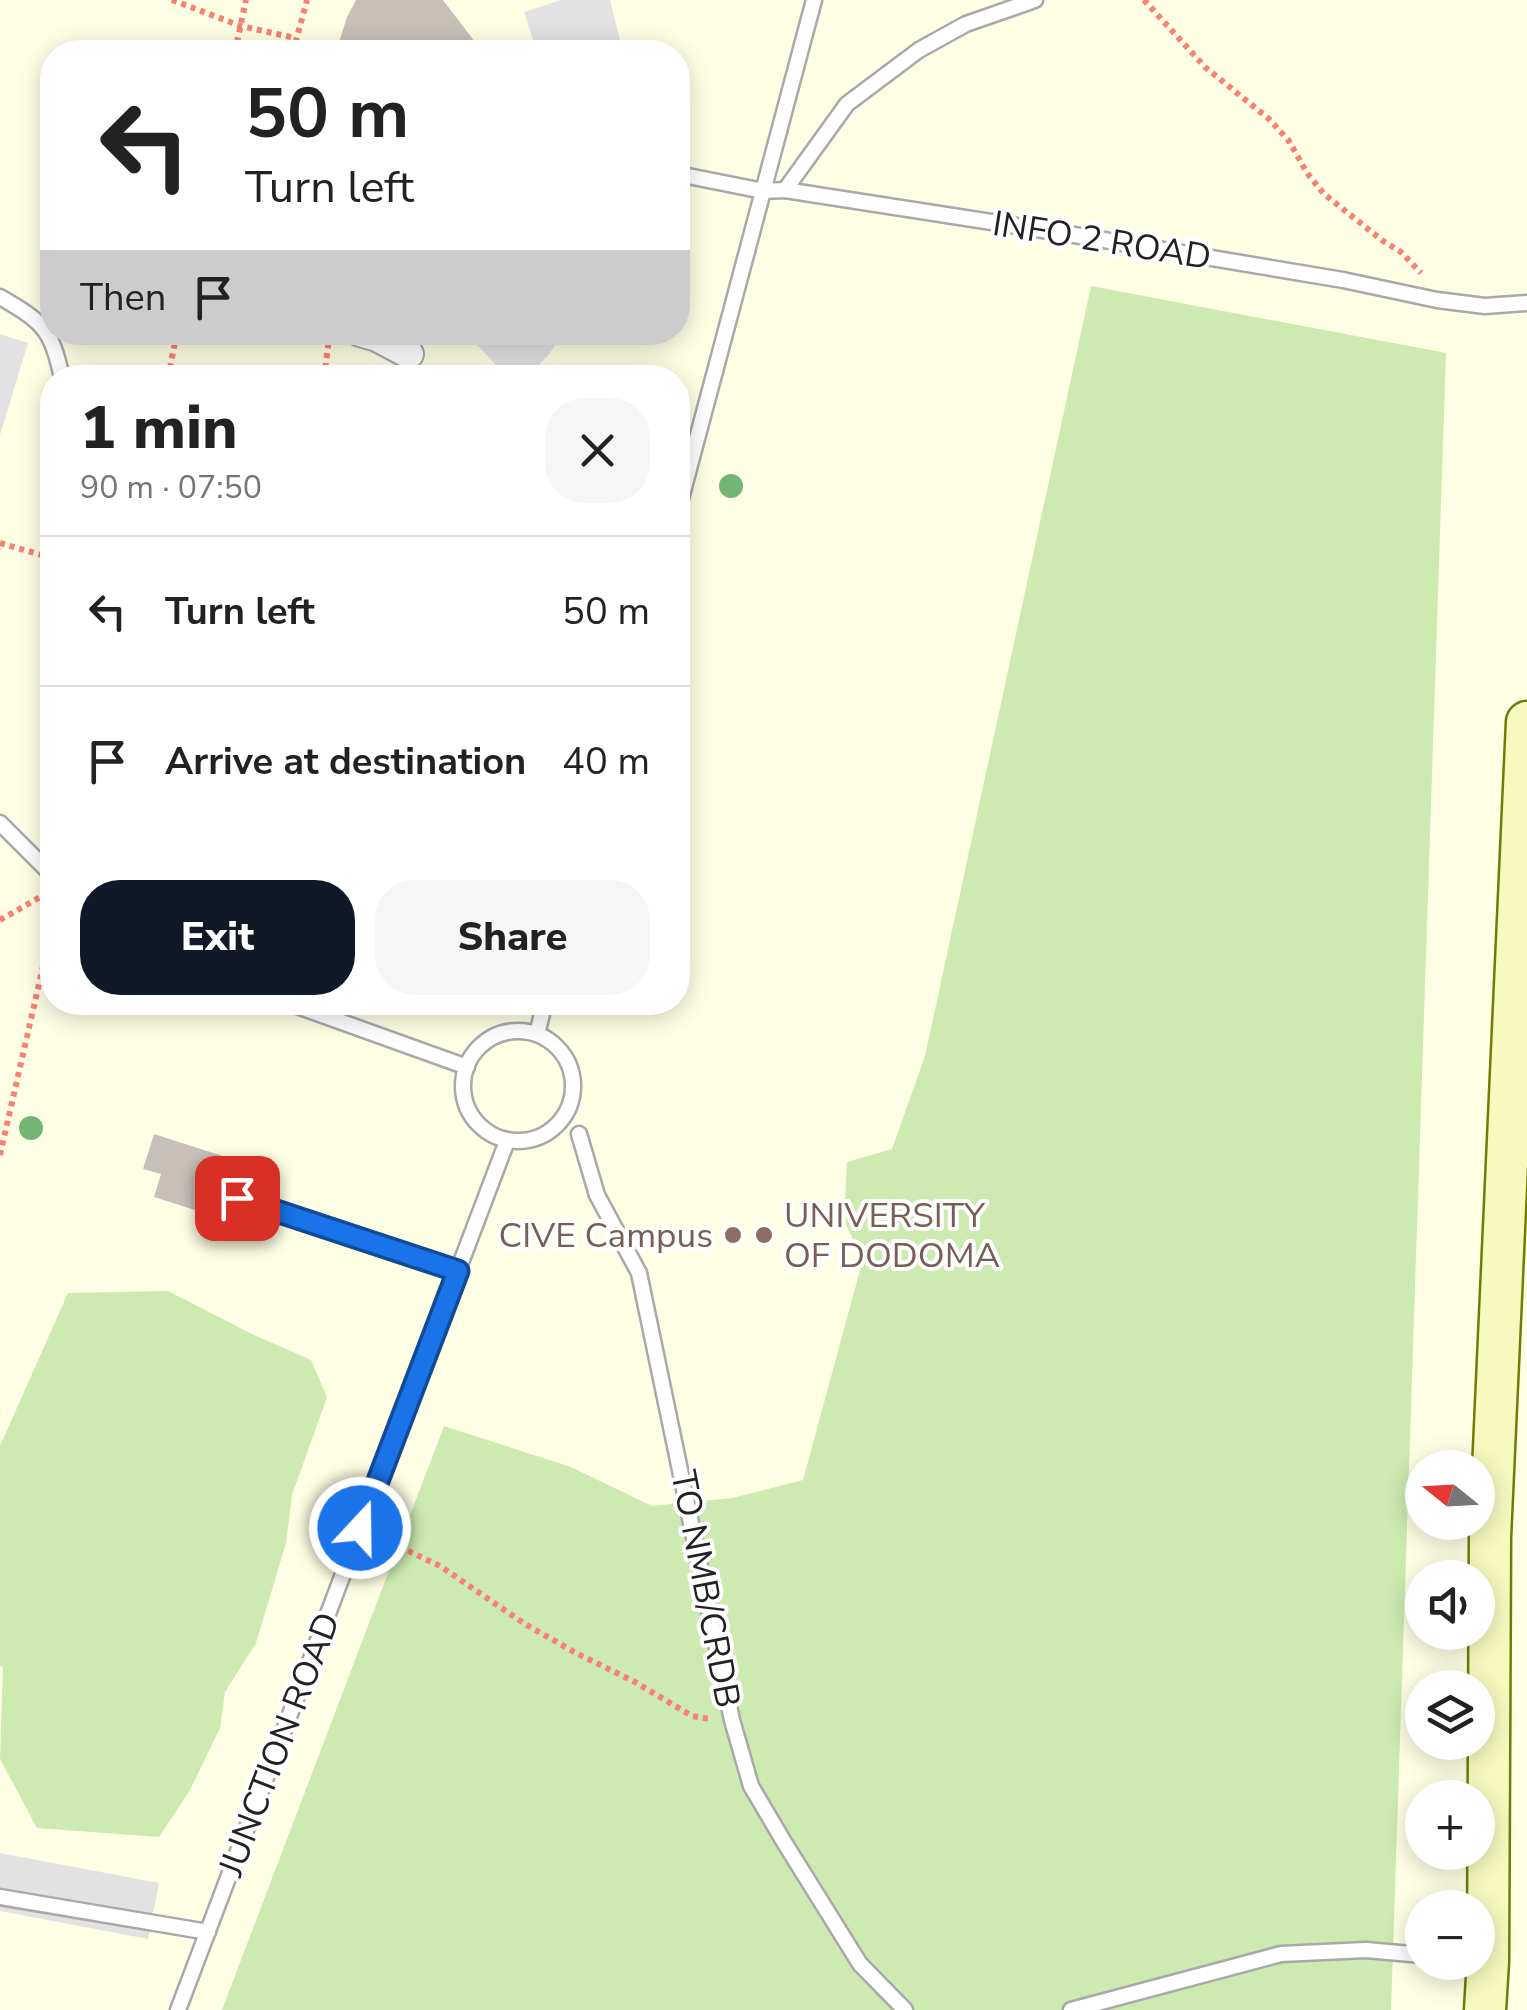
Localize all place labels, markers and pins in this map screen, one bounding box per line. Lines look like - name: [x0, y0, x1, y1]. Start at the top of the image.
- pin: [195, 1156, 280, 1241]
- place label: UNIVERSITY OF DODOMA: [784, 1192, 1000, 1279]
- place label: CIVE Campus: [499, 1212, 713, 1259]
- marker: CIVE Campus: [722, 1224, 744, 1246]
- marker: UNIVERSITY OF DODOMA: [753, 1224, 775, 1246]

